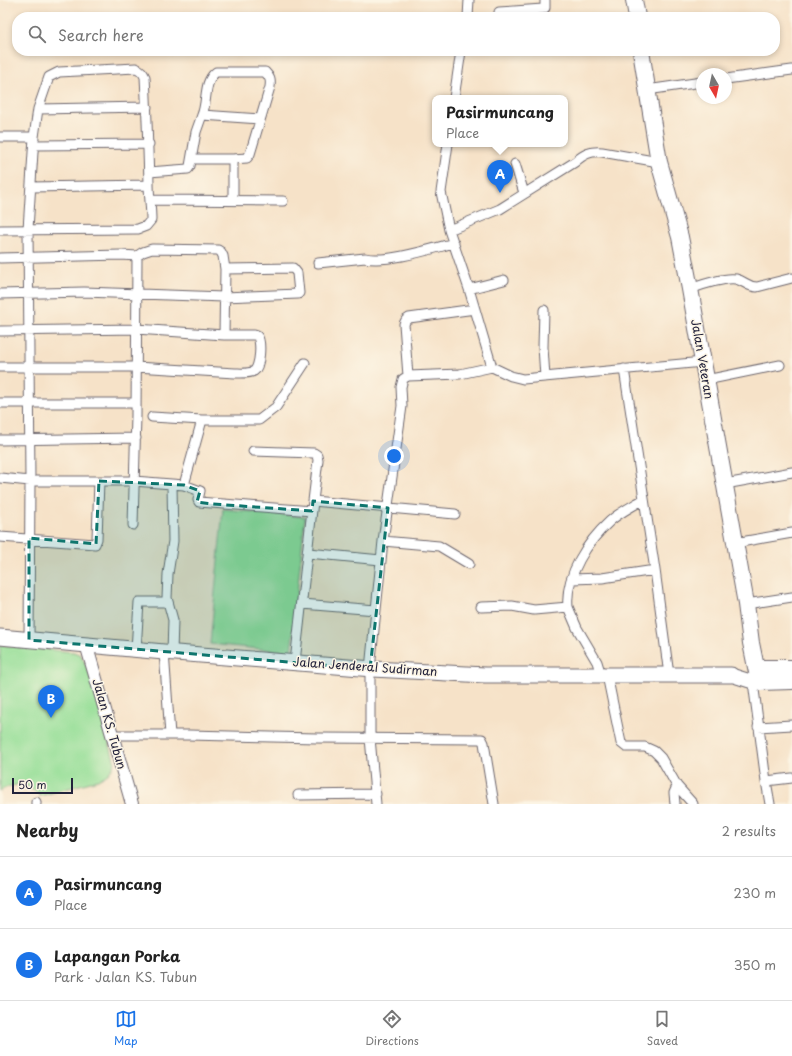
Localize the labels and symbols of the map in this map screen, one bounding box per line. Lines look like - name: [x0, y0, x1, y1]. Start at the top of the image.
- north arrow: [696, 68, 732, 104]
- pin: A: [487, 160, 513, 193]
- street label: Jalan Veteran: [687, 317, 719, 400]
- your location: [384, 446, 404, 466]
- street label: Jalan Jenderal Sudirman: [292, 652, 438, 680]
- street label: Jalan KS. Tubun: [88, 676, 132, 771]
- pin: B: [38, 685, 64, 718]
- scale bar: [12, 776, 73, 795]

